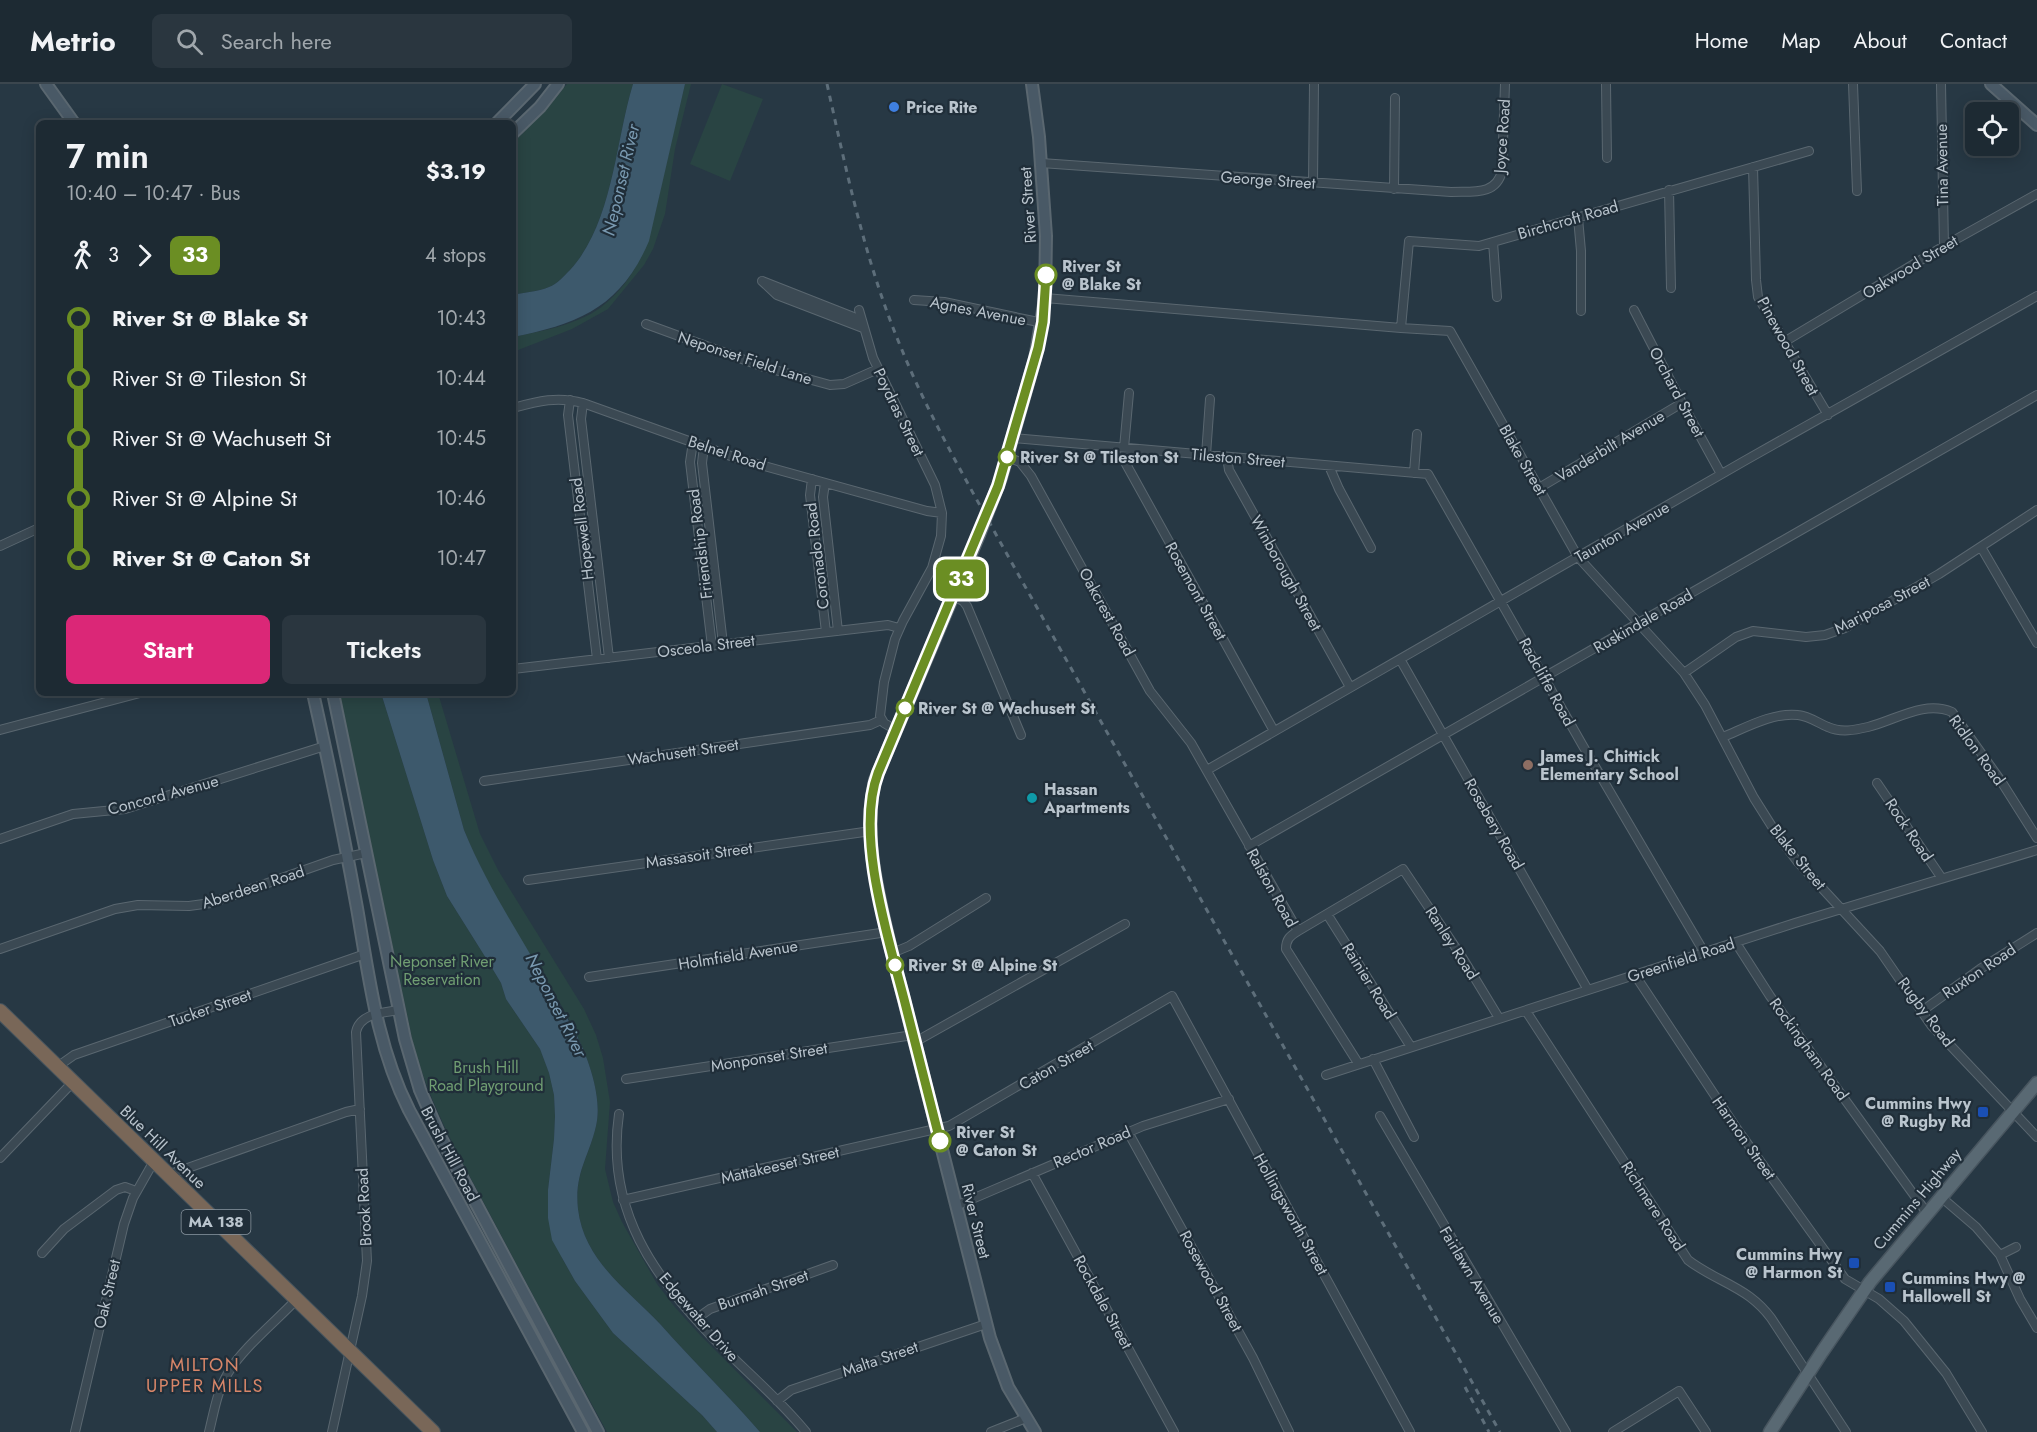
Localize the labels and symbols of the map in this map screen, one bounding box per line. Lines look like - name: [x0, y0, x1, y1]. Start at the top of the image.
- place label: Price Rite: [906, 96, 978, 119]
- street label: Joyce Road: [1488, 98, 1516, 176]
- marker: Price Rite: [887, 100, 901, 114]
- water label: Neponset River: [596, 121, 647, 238]
- street label: Tina Avenue: [1930, 124, 1954, 206]
- street label: George Street: [1220, 165, 1316, 195]
- street label: River Street: [1014, 166, 1042, 244]
- street label: Birchcroft Road: [1515, 195, 1621, 245]
- street label: Oakwood Street: [1858, 229, 1962, 305]
- place label: River St @ Blake St: [1062, 255, 1142, 296]
- marker: River St @ Blake St: [1035, 264, 1057, 286]
- street label: Agnes Avenue: [928, 290, 1028, 332]
- street label: Pinewood Street: [1751, 293, 1825, 400]
- street label: Neponset Field Lane: [675, 325, 815, 391]
- street label: Orchard Street: [1644, 343, 1711, 441]
- street label: Poydras Street: [868, 364, 930, 460]
- street label: Vanderbilt Avenue: [1551, 404, 1669, 488]
- street label: Blake Street: [1493, 420, 1553, 500]
- street label: Belnel Road: [685, 430, 769, 476]
- street label: Tileston Street: [1190, 442, 1286, 474]
- place label: River St @ Tileston St: [1020, 446, 1179, 469]
- marker: River St @ Tileston St: [998, 448, 1016, 466]
- street label: Hopewell Road: [564, 477, 600, 581]
- street label: Friendship Road: [682, 488, 718, 600]
- street label: Taunton Avenue: [1570, 496, 1674, 568]
- street label: Coronado Road: [799, 502, 835, 610]
- street label: Winborough Street: [1245, 511, 1327, 635]
- street label: Rosemont Street: [1160, 538, 1233, 644]
- line badge: 33: [934, 560, 988, 598]
- street label: Oakcrest Road: [1073, 564, 1141, 660]
- street label: Mariposa Street: [1830, 570, 1934, 640]
- street label: Ruskindale Road: [1589, 583, 1697, 659]
- street label: Osceola Street: [656, 629, 756, 663]
- street label: Radcliffe Road: [1513, 634, 1581, 730]
- place label: River St @ Wachusett St: [918, 697, 1096, 720]
- marker: River St @ Wachusett St: [896, 699, 914, 717]
- street label: Ridlon Road: [1943, 710, 2011, 790]
- street label: Wachusett Street: [626, 733, 740, 771]
- place label: James J. Chittick Elementary School: [1537, 745, 1679, 786]
- marker: James J. Chittick Elementary School: [1521, 758, 1535, 772]
- street label: Concord Avenue: [105, 769, 221, 821]
- street label: Rosebery Road: [1459, 774, 1529, 874]
- place label: Hassan Apartments: [1043, 778, 1130, 819]
- marker: Hassan Apartments: [1025, 791, 1039, 805]
- street label: Rock Road: [1879, 794, 1939, 866]
- street label: Blake Street: [1764, 819, 1832, 895]
- street label: Massasoit Street: [644, 836, 754, 874]
- street label: Ralston Road: [1241, 844, 1303, 932]
- street label: Aberdeen Road: [199, 860, 307, 914]
- street label: Ranley Road: [1420, 902, 1484, 984]
- street label: Greenfield Road: [1624, 932, 1738, 988]
- street label: Holmfield Avenue: [677, 934, 799, 976]
- street label: Rainier Road: [1336, 938, 1402, 1024]
- street label: Ruxton Road: [1938, 938, 2020, 1004]
- water label: Neponset River: [519, 949, 594, 1062]
- park label: Neponset River Reservation: [390, 950, 494, 991]
- place label: River St @ Alpine St: [908, 954, 1058, 977]
- marker: River St @ Alpine St: [886, 956, 904, 974]
- street label: Rugby Road: [1892, 972, 1960, 1052]
- street label: Tucker Street: [166, 983, 254, 1033]
- street label: Rockingham Road: [1764, 993, 1854, 1105]
- street label: Caton Street: [1014, 1034, 1098, 1096]
- street label: Monponset Street: [709, 1036, 829, 1078]
- park label: Brush Hill Road Playground: [428, 1056, 544, 1097]
- street label: Harmon Street: [1707, 1092, 1781, 1185]
- place label: Cummins Hwy @ Rugby Rd: [1865, 1092, 1972, 1133]
- street label: Blue Hill Avenue: [115, 1100, 211, 1194]
- street label: Brush Hill Road: [415, 1102, 485, 1206]
- marker: Cummins Hwy @ Rugby Rd: [1976, 1105, 1990, 1119]
- street label: Rector Road: [1050, 1120, 1134, 1174]
- place label: River St @ Caton St: [956, 1121, 1037, 1162]
- marker: River St @ Caton St: [929, 1130, 951, 1152]
- street label: Mattakeeset Street: [719, 1140, 842, 1190]
- street label: Cummins Highway: [1867, 1142, 1967, 1255]
- street label: Hollingsworth Street: [1248, 1149, 1334, 1279]
- street label: Richmere Road: [1615, 1157, 1691, 1255]
- street label: Brook Road: [350, 1167, 378, 1247]
- street label: River Street: [956, 1181, 996, 1261]
- road number: MA 138: [182, 1210, 250, 1234]
- street label: Fairlawn Avenue: [1434, 1222, 1510, 1328]
- street label: Rosewood Street: [1174, 1226, 1248, 1336]
- place label: Cummins Hwy @ Harmon St: [1736, 1243, 1843, 1284]
- street label: Rockdale Street: [1068, 1251, 1138, 1353]
- marker: Cummins Hwy @ Harmon St: [1847, 1256, 1861, 1270]
- street label: Oak Street: [88, 1257, 126, 1331]
- street label: Burmah Street: [715, 1264, 812, 1316]
- street label: Edgewater Drive: [654, 1267, 744, 1367]
- place label: Cummins Hwy @ Hallowell St: [1902, 1267, 2026, 1308]
- marker: Cummins Hwy @ Hallowell St: [1883, 1280, 1897, 1294]
- street label: Malta Street: [839, 1335, 921, 1383]
- district label: MILTON UPPER MILLS: [146, 1352, 264, 1399]

